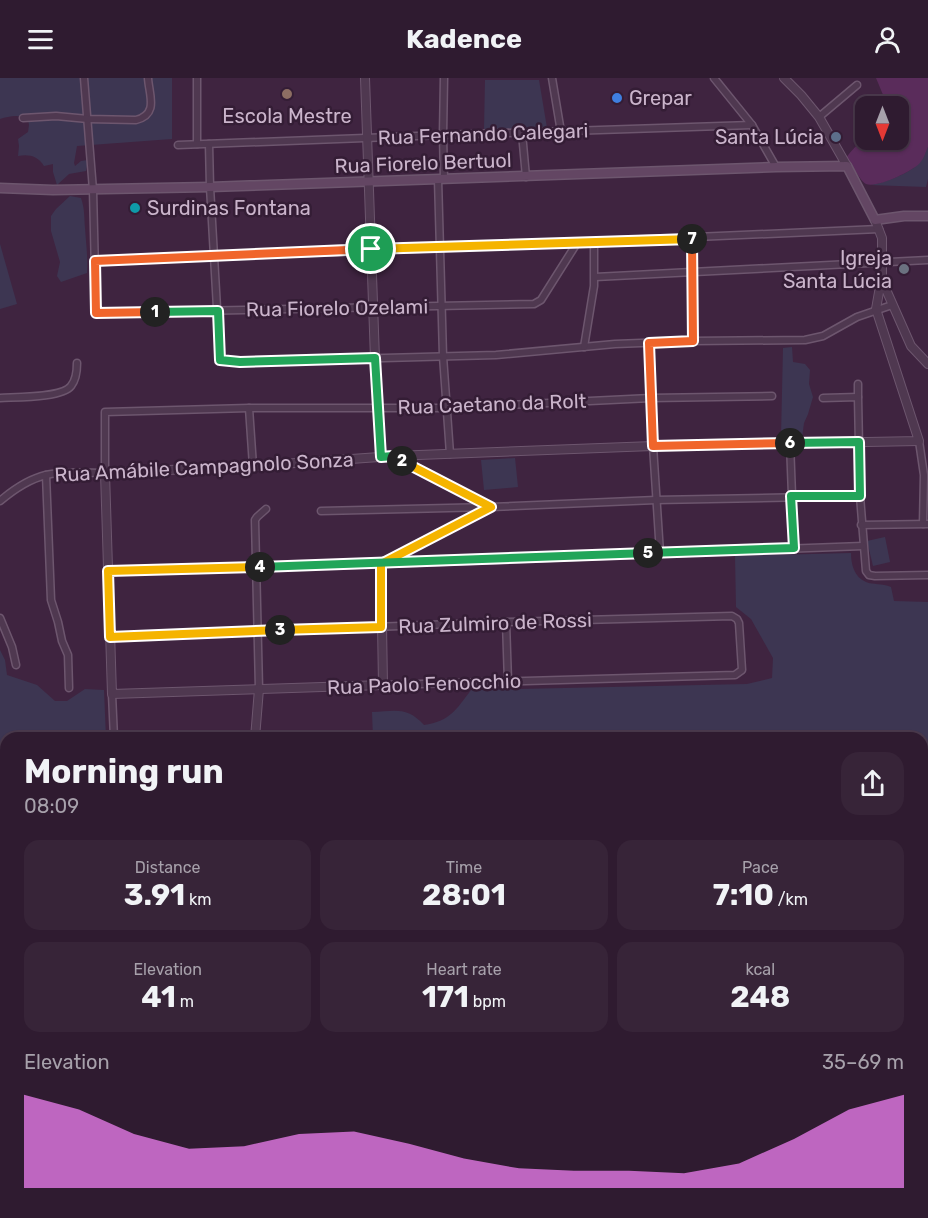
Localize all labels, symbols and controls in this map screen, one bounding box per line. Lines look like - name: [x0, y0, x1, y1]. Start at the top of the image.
- icon: menu: [24, 23, 57, 56]
- text: Kadence: [406, 23, 522, 55]
- icon: person: [871, 23, 904, 56]
- place label: Grepar: [629, 86, 692, 110]
- marker: Escola Mestre: [280, 87, 294, 101]
- marker: Grepar: [610, 91, 624, 105]
- north arrow: [855, 96, 909, 150]
- map controls: [855, 96, 909, 150]
- place label: Escola Mestre: [222, 104, 352, 128]
- street label: Rua Fernando Calegari: [377, 118, 589, 150]
- place label: Santa Lúcia: [715, 125, 824, 149]
- marker: Santa Lúcia: [829, 130, 843, 144]
- street label: Rua Fiorelo Bertuol: [334, 148, 512, 178]
- place label: Surdinas Fontana: [147, 196, 311, 220]
- marker: Surdinas Fontana: [128, 201, 142, 215]
- pin: [345, 223, 396, 274]
- pin: 7: [677, 224, 707, 254]
- text: 7: [687, 229, 697, 248]
- icon: arrive: [354, 232, 387, 265]
- place label: Igreja Santa Lúcia: [783, 246, 892, 293]
- marker: Igreja Santa Lúcia: [897, 262, 911, 276]
- street label: Rua Fiorelo Ozelami: [246, 294, 428, 322]
- pin: 1: [140, 297, 170, 327]
- text: 1: [151, 302, 159, 321]
- street label: Rua Caetano da Rolt: [397, 389, 587, 419]
- pin: 6: [775, 428, 805, 458]
- text: 6: [785, 433, 795, 452]
- pin: 2: [387, 446, 417, 476]
- street label: Rua Amábile Campagnolo Sonza: [54, 447, 354, 487]
- text: 2: [397, 451, 407, 470]
- pin: 5: [633, 538, 663, 568]
- text: 5: [643, 543, 653, 562]
- pin: 4: [245, 552, 275, 582]
- text: 4: [255, 557, 265, 576]
- street label: Rua Zulmiro de Rossi: [398, 608, 592, 638]
- pin: 3: [265, 615, 295, 645]
- text: 3: [275, 620, 285, 639]
- street label: Rua Paolo Fenocchio: [326, 669, 522, 699]
- text: Morning run: [24, 752, 224, 791]
- button: share: [841, 752, 904, 815]
- text: 08:09: [24, 794, 79, 818]
- text: Distance: [135, 858, 200, 877]
- text: Time: [446, 858, 482, 877]
- text: Pace: [742, 858, 779, 877]
- text: 3.91: [124, 877, 185, 913]
- text: 28:01: [422, 877, 506, 913]
- text: 7:10: [713, 877, 774, 913]
- text: km: [185, 890, 211, 909]
- text: /km: [774, 890, 808, 909]
- text: Elevation: [133, 960, 202, 979]
- text: Heart rate: [426, 960, 502, 979]
- text: kcal: [746, 960, 775, 979]
- text: 41: [141, 979, 176, 1015]
- text: 171: [422, 979, 469, 1015]
- text: 248: [730, 979, 790, 1015]
- text: m: [176, 992, 194, 1011]
- text: bpm: [469, 992, 506, 1011]
- text: Elevation: [24, 1050, 110, 1074]
- text: 35–69 m: [822, 1050, 904, 1074]

